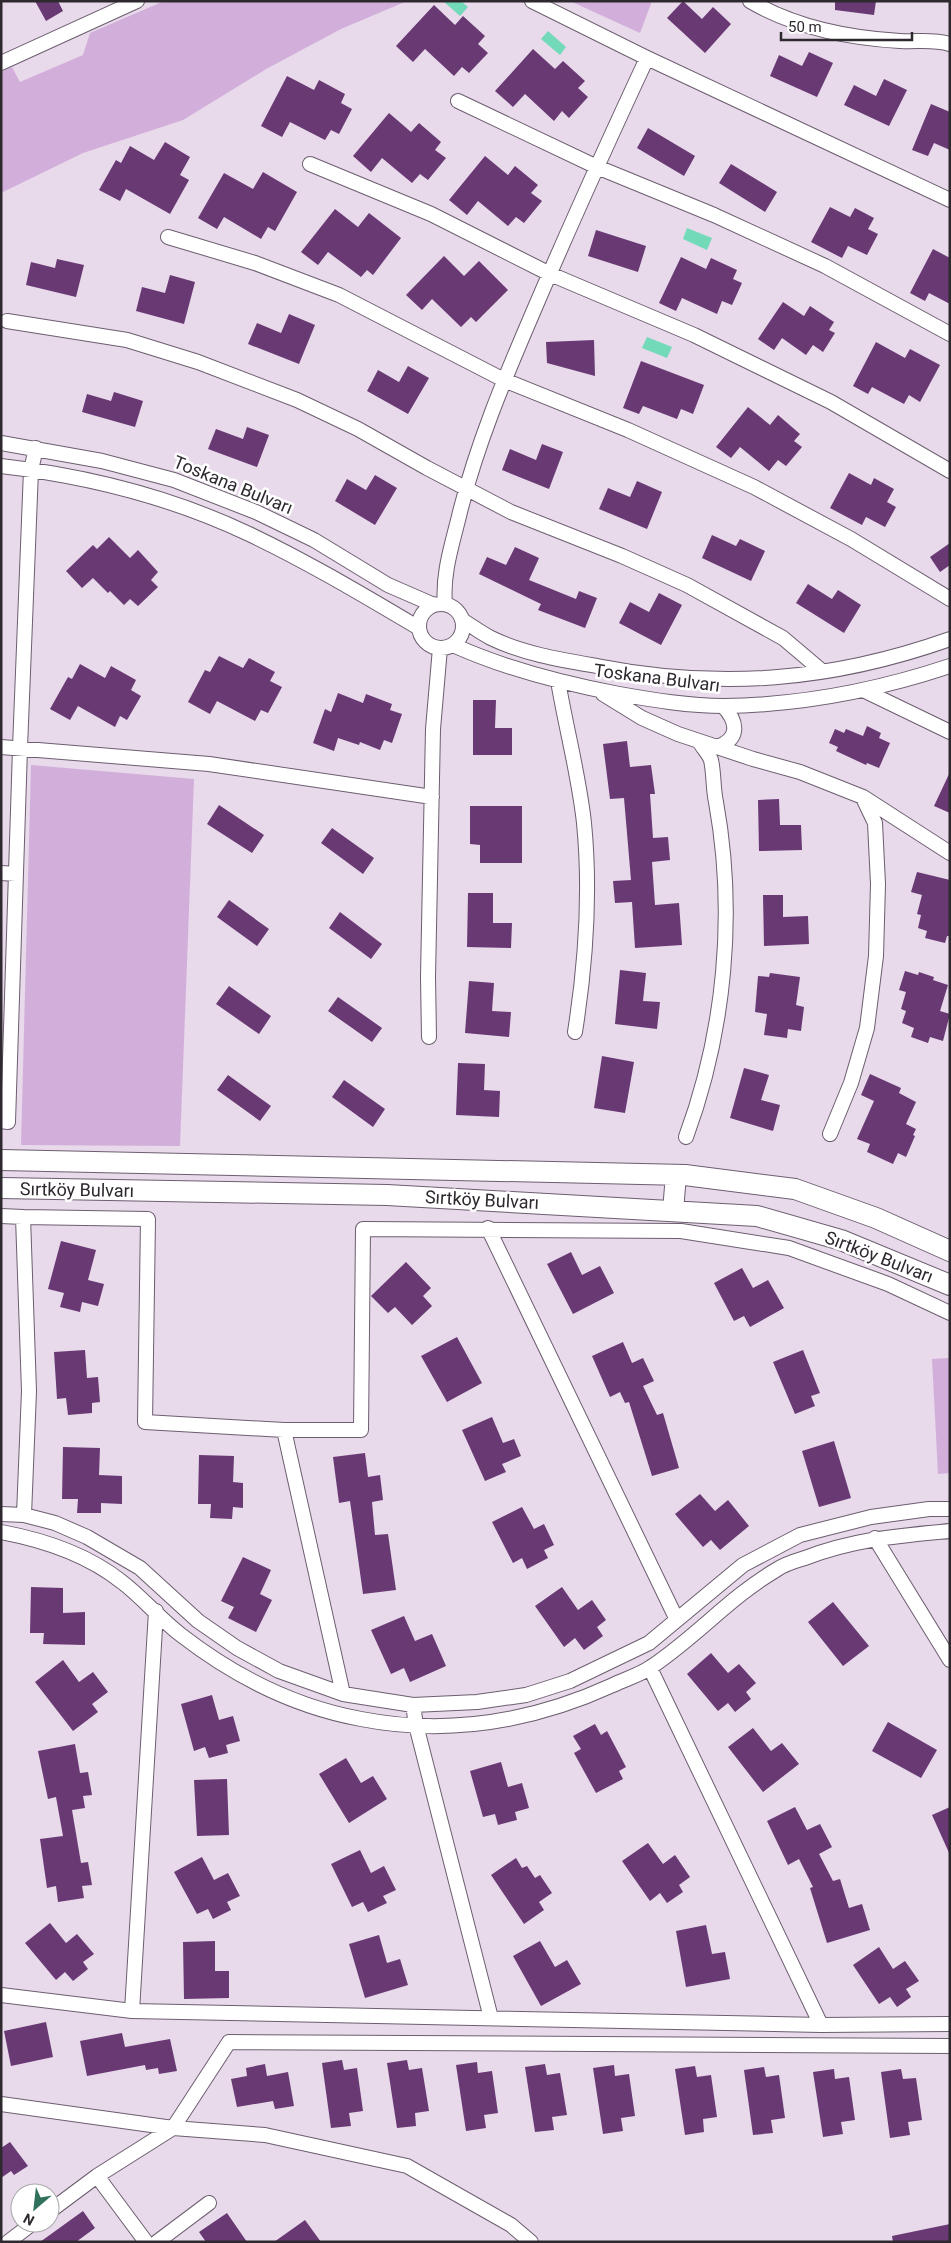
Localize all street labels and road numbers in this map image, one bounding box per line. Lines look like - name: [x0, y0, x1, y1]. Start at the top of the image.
- street label: Toskana Bulvarı: [170, 451, 296, 518]
- street label: Toskana Bulvarı: [593, 659, 721, 696]
- street label: Sırtköy Bulvarı: [20, 1178, 134, 1201]
- street label: Sırtköy Bulvarı: [424, 1186, 540, 1213]
- street label: Sırtköy Bulvarı: [822, 1226, 936, 1287]

